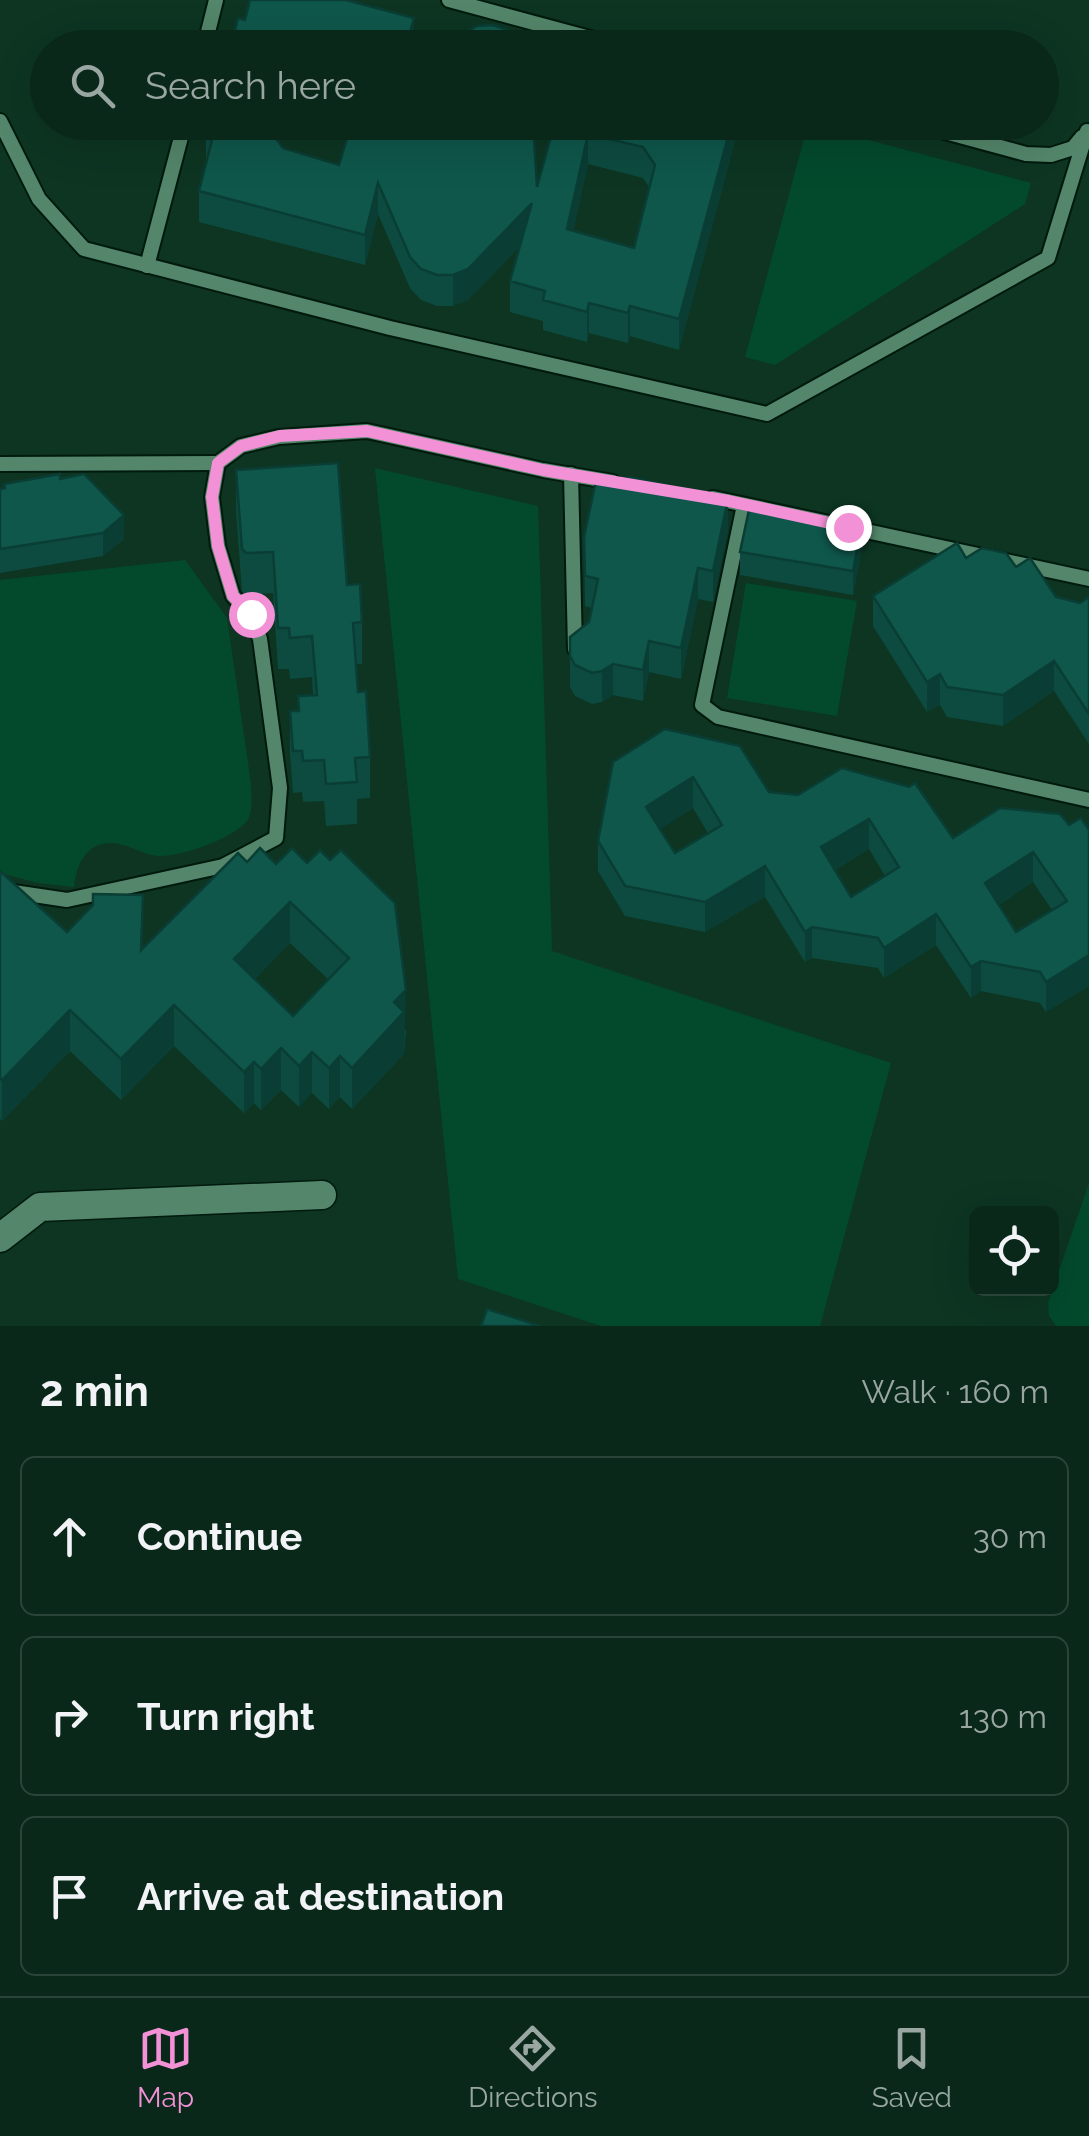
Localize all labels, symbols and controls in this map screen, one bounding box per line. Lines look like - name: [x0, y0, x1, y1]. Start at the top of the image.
- search box: [30, 30, 1059, 140]
- icon: search: [65, 58, 120, 113]
- text: Search here: [145, 63, 356, 108]
- route end: [826, 505, 872, 551]
- route start: [229, 592, 275, 638]
- map controls: [969, 1206, 1059, 1296]
- button: locate: [969, 1206, 1059, 1296]
- text: 2 min: [40, 1367, 149, 1416]
- text: Walk · 160 m: [862, 1373, 1049, 1410]
- icon: ahead: [42, 1509, 97, 1564]
- text: Continue: [137, 1514, 302, 1559]
- text: 30 m: [973, 1518, 1047, 1555]
- icon: right: [42, 1689, 97, 1744]
- text: Turn right: [137, 1694, 314, 1739]
- text: 130 m: [959, 1698, 1047, 1735]
- icon: arrive: [42, 1869, 97, 1924]
- text: Arrive at destination: [137, 1874, 504, 1919]
- tab: Map: [137, 2021, 194, 2114]
- tab: Directions: [468, 2021, 598, 2114]
- tab: Saved: [872, 2021, 952, 2114]

